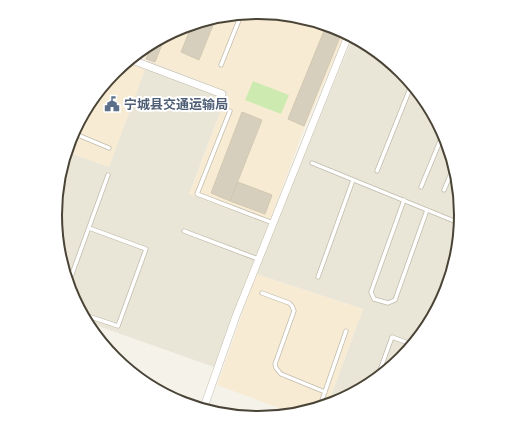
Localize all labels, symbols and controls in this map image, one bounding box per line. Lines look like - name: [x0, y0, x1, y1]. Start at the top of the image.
- public building icon: 宁城县交通运输局: [103, 95, 121, 113]
- place label: 宁城县交通运输局: [124, 97, 228, 112]

